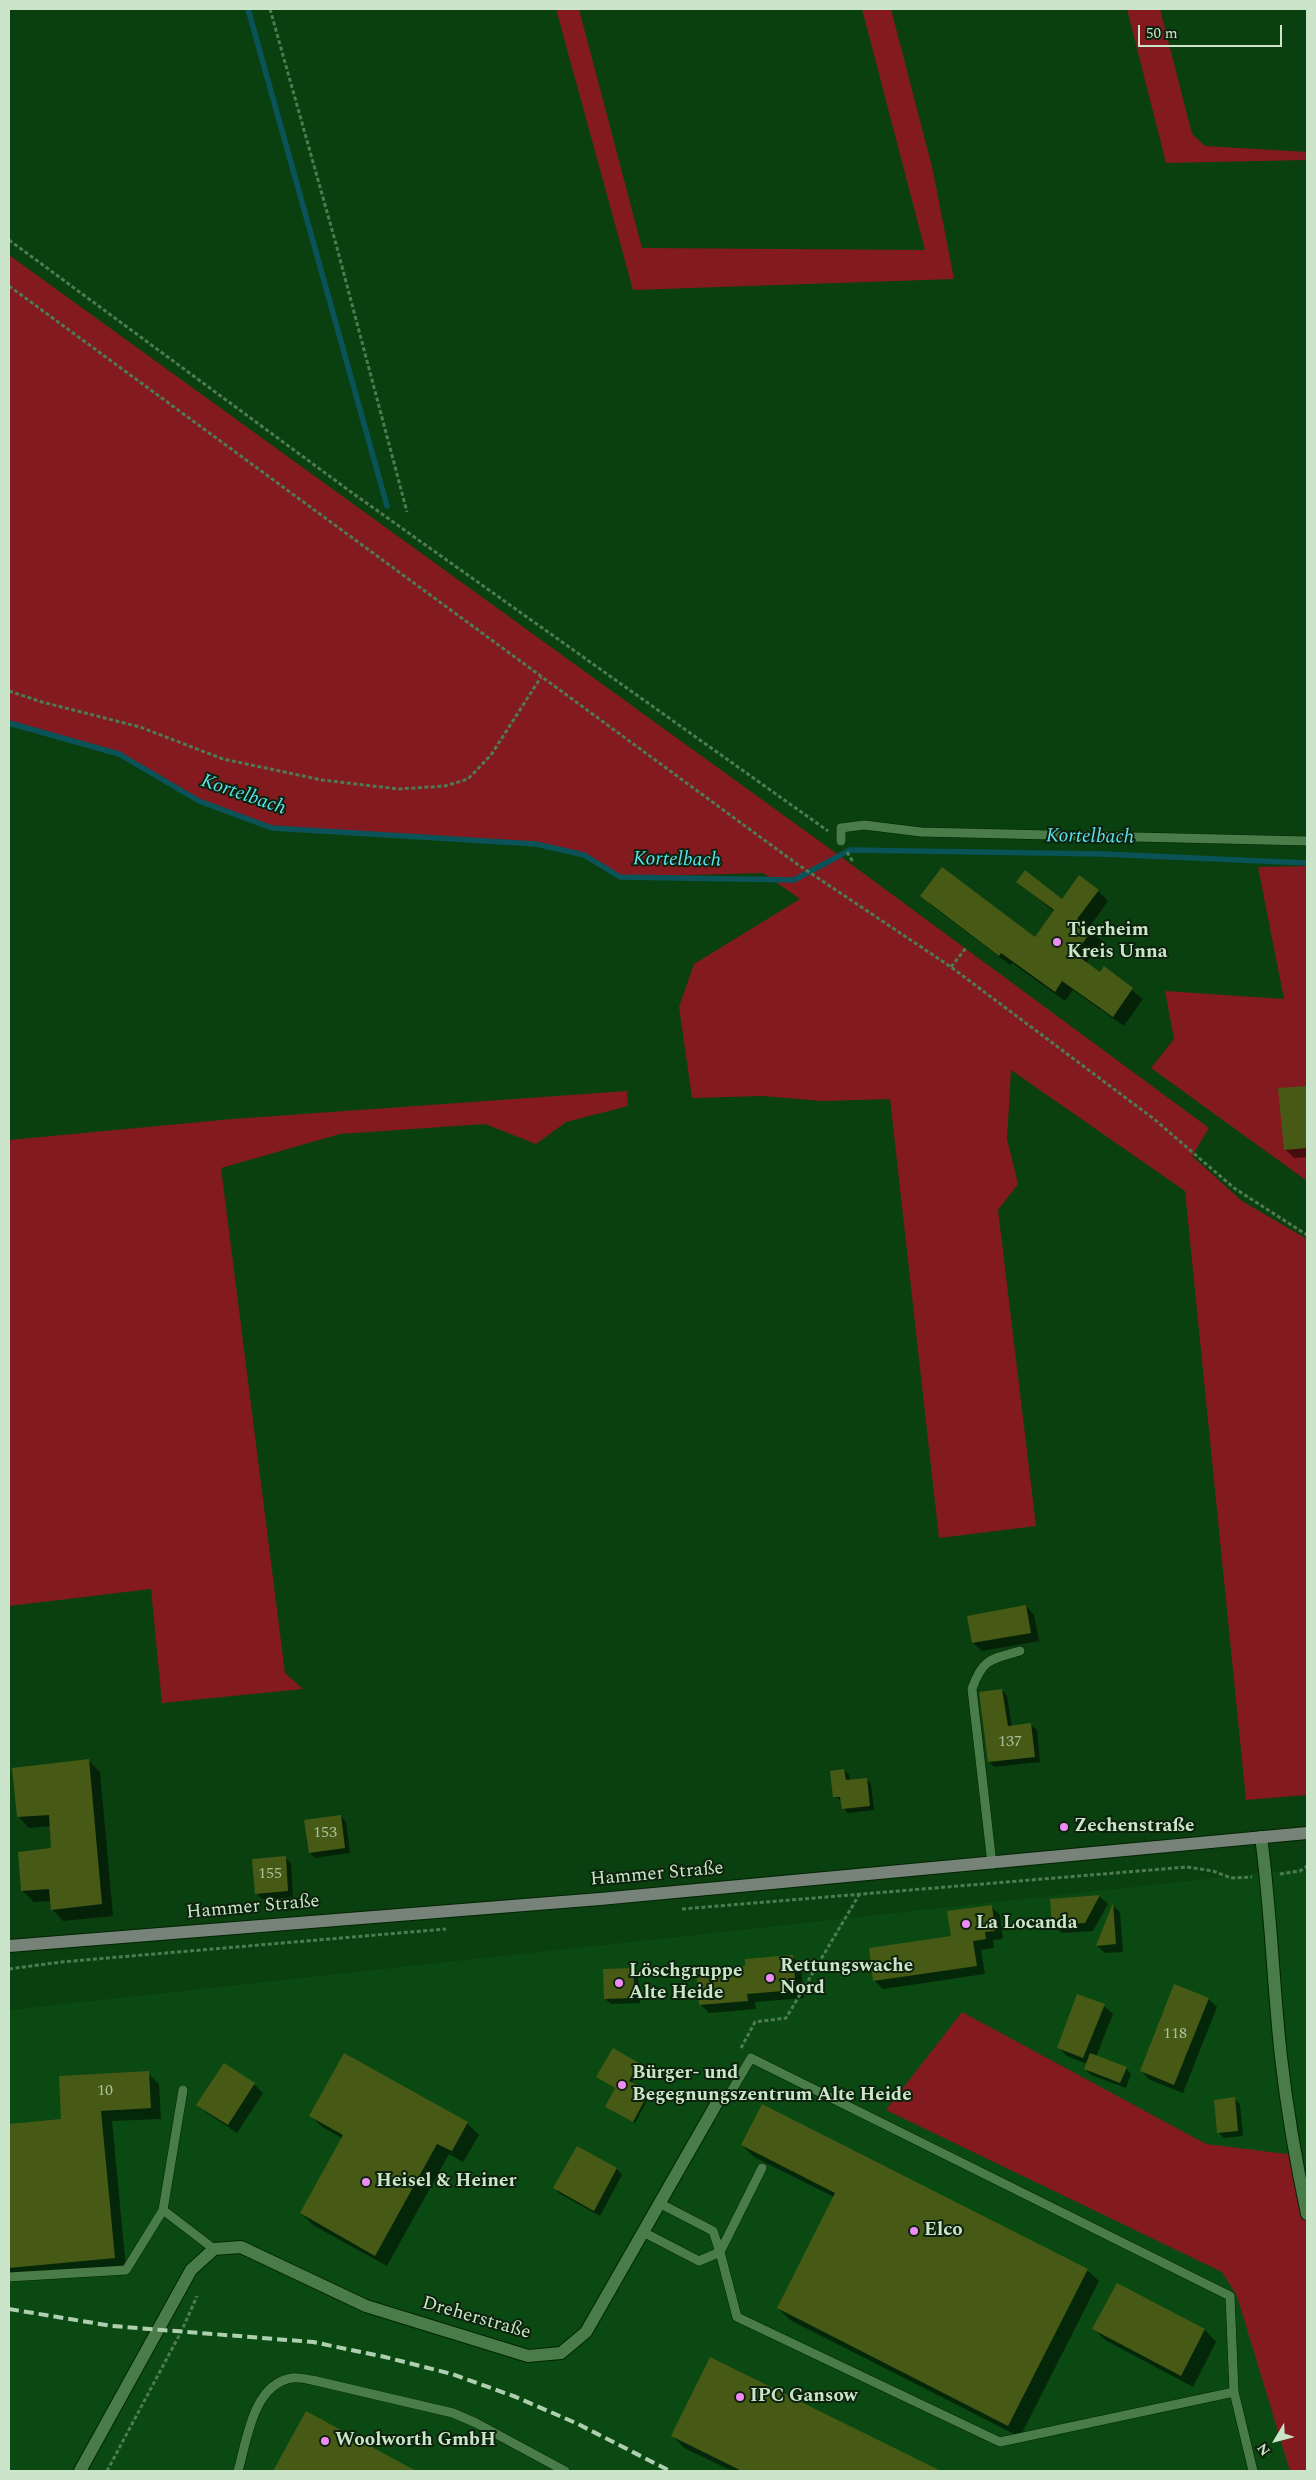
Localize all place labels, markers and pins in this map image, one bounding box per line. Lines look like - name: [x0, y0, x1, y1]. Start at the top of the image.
- place label: Tierheim Kreis Unna: [1067, 920, 1168, 964]
- marker: Tierheim Kreis Unna: [1051, 936, 1063, 948]
- place label: Zechenstraße: [1074, 1816, 1194, 1838]
- marker: Zechenstraße: [1058, 1821, 1070, 1833]
- place label: La Locanda: [976, 1913, 1077, 1935]
- marker: La Locanda: [960, 1918, 972, 1930]
- place label: Rettungswache Nord: [780, 1956, 913, 2000]
- place label: Löschgruppe Alte Heide: [629, 1961, 742, 2005]
- marker: Rettungswache Nord: [764, 1972, 776, 1984]
- marker: Löschgruppe Alte Heide: [613, 1977, 625, 1989]
- place label: Bürger- und Begegnungszentrum Alte Heide: [632, 2063, 912, 2107]
- marker: Bürger- und Begegnungszentrum Alte Heide: [616, 2079, 628, 2091]
- place label: Heisel & Heiner: [376, 2171, 516, 2193]
- marker: Heisel & Heiner: [360, 2176, 372, 2188]
- place label: Elco: [924, 2220, 963, 2242]
- marker: Elco: [908, 2225, 920, 2237]
- place label: IPC Gansow: [750, 2386, 858, 2408]
- marker: IPC Gansow: [734, 2391, 746, 2403]
- place label: Woolworth GmbH: [335, 2430, 496, 2452]
- marker: Woolworth GmbH: [319, 2435, 331, 2447]

